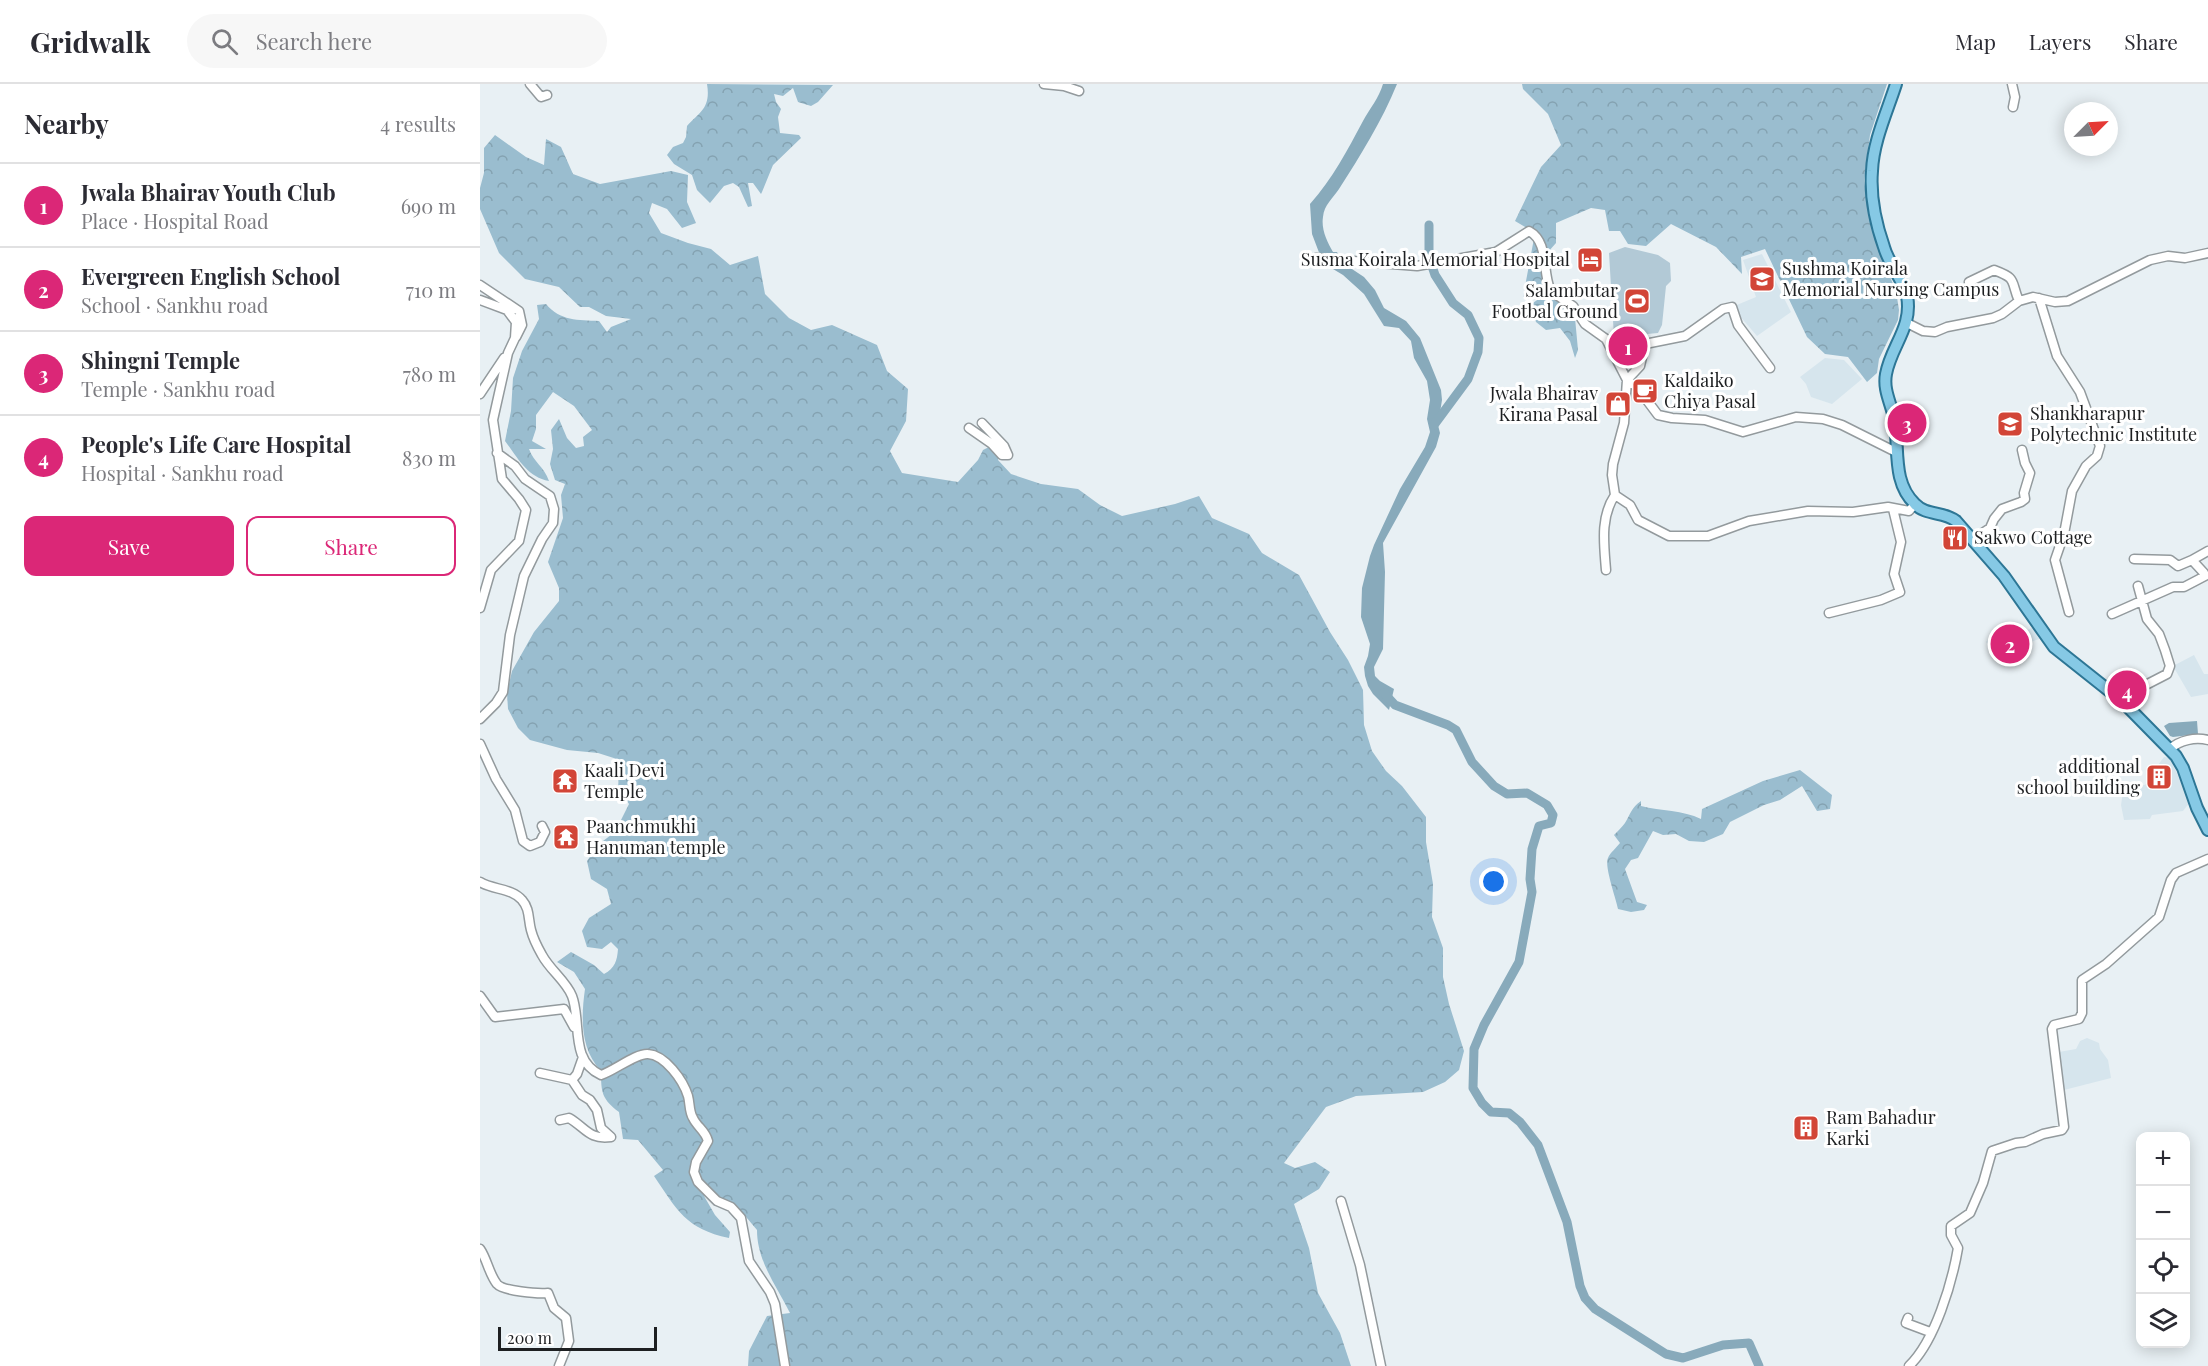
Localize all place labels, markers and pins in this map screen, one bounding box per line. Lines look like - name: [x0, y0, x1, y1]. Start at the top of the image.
- hotel icon: Susma Koirala Memorial Hospital: [1575, 245, 1605, 275]
- place label: Susma Koirala Memorial Hospital: [1301, 247, 1570, 271]
- place label: Sushma Koirala Memorial Nursing Campus: [1782, 256, 1999, 301]
- school or university icon: Sushma Koirala Memorial Nursing Campus: [1747, 264, 1777, 294]
- place label: Salambutar Footbal Ground: [1492, 278, 1619, 323]
- sports icon: Salambutar Footbal Ground: [1622, 286, 1652, 316]
- pin: 1: [1608, 324, 1648, 368]
- place label: Kaldaiko Chiya Pasal: [1664, 368, 1756, 413]
- cafe icon: Kaldaiko Chiya Pasal: [1630, 376, 1660, 406]
- place label: Jwala Bhairav Kirana Pasal: [1489, 381, 1598, 426]
- shop icon: Jwala Bhairav Kirana Pasal: [1603, 389, 1633, 419]
- pin: 3: [1888, 400, 1926, 446]
- place label: Shankharapur Polytechnic Institute: [2030, 401, 2197, 446]
- school or university icon: Shankharapur Polytechnic Institute: [1995, 409, 2025, 439]
- restaurant icon: Sakwo Cottage: [1940, 523, 1970, 553]
- place label: Sakwo Cottage: [1974, 525, 2092, 549]
- pin: 2: [1990, 622, 2030, 666]
- pin: 4: [2108, 668, 2146, 712]
- place label: additional school building: [2017, 754, 2140, 799]
- place label: Kaali Devi Temple: [584, 758, 665, 803]
- building icon: additional school building: [2144, 762, 2174, 792]
- temple icon: Kaali Devi Temple: [550, 766, 580, 796]
- place label: Paanchmukhi Hanuman temple: [586, 814, 726, 859]
- temple icon: Paanchmukhi Hanuman temple: [551, 822, 581, 852]
- place label: Ram Bahadur Karki: [1826, 1105, 1936, 1150]
- building icon: Ram Bahadur Karki: [1791, 1113, 1821, 1143]

